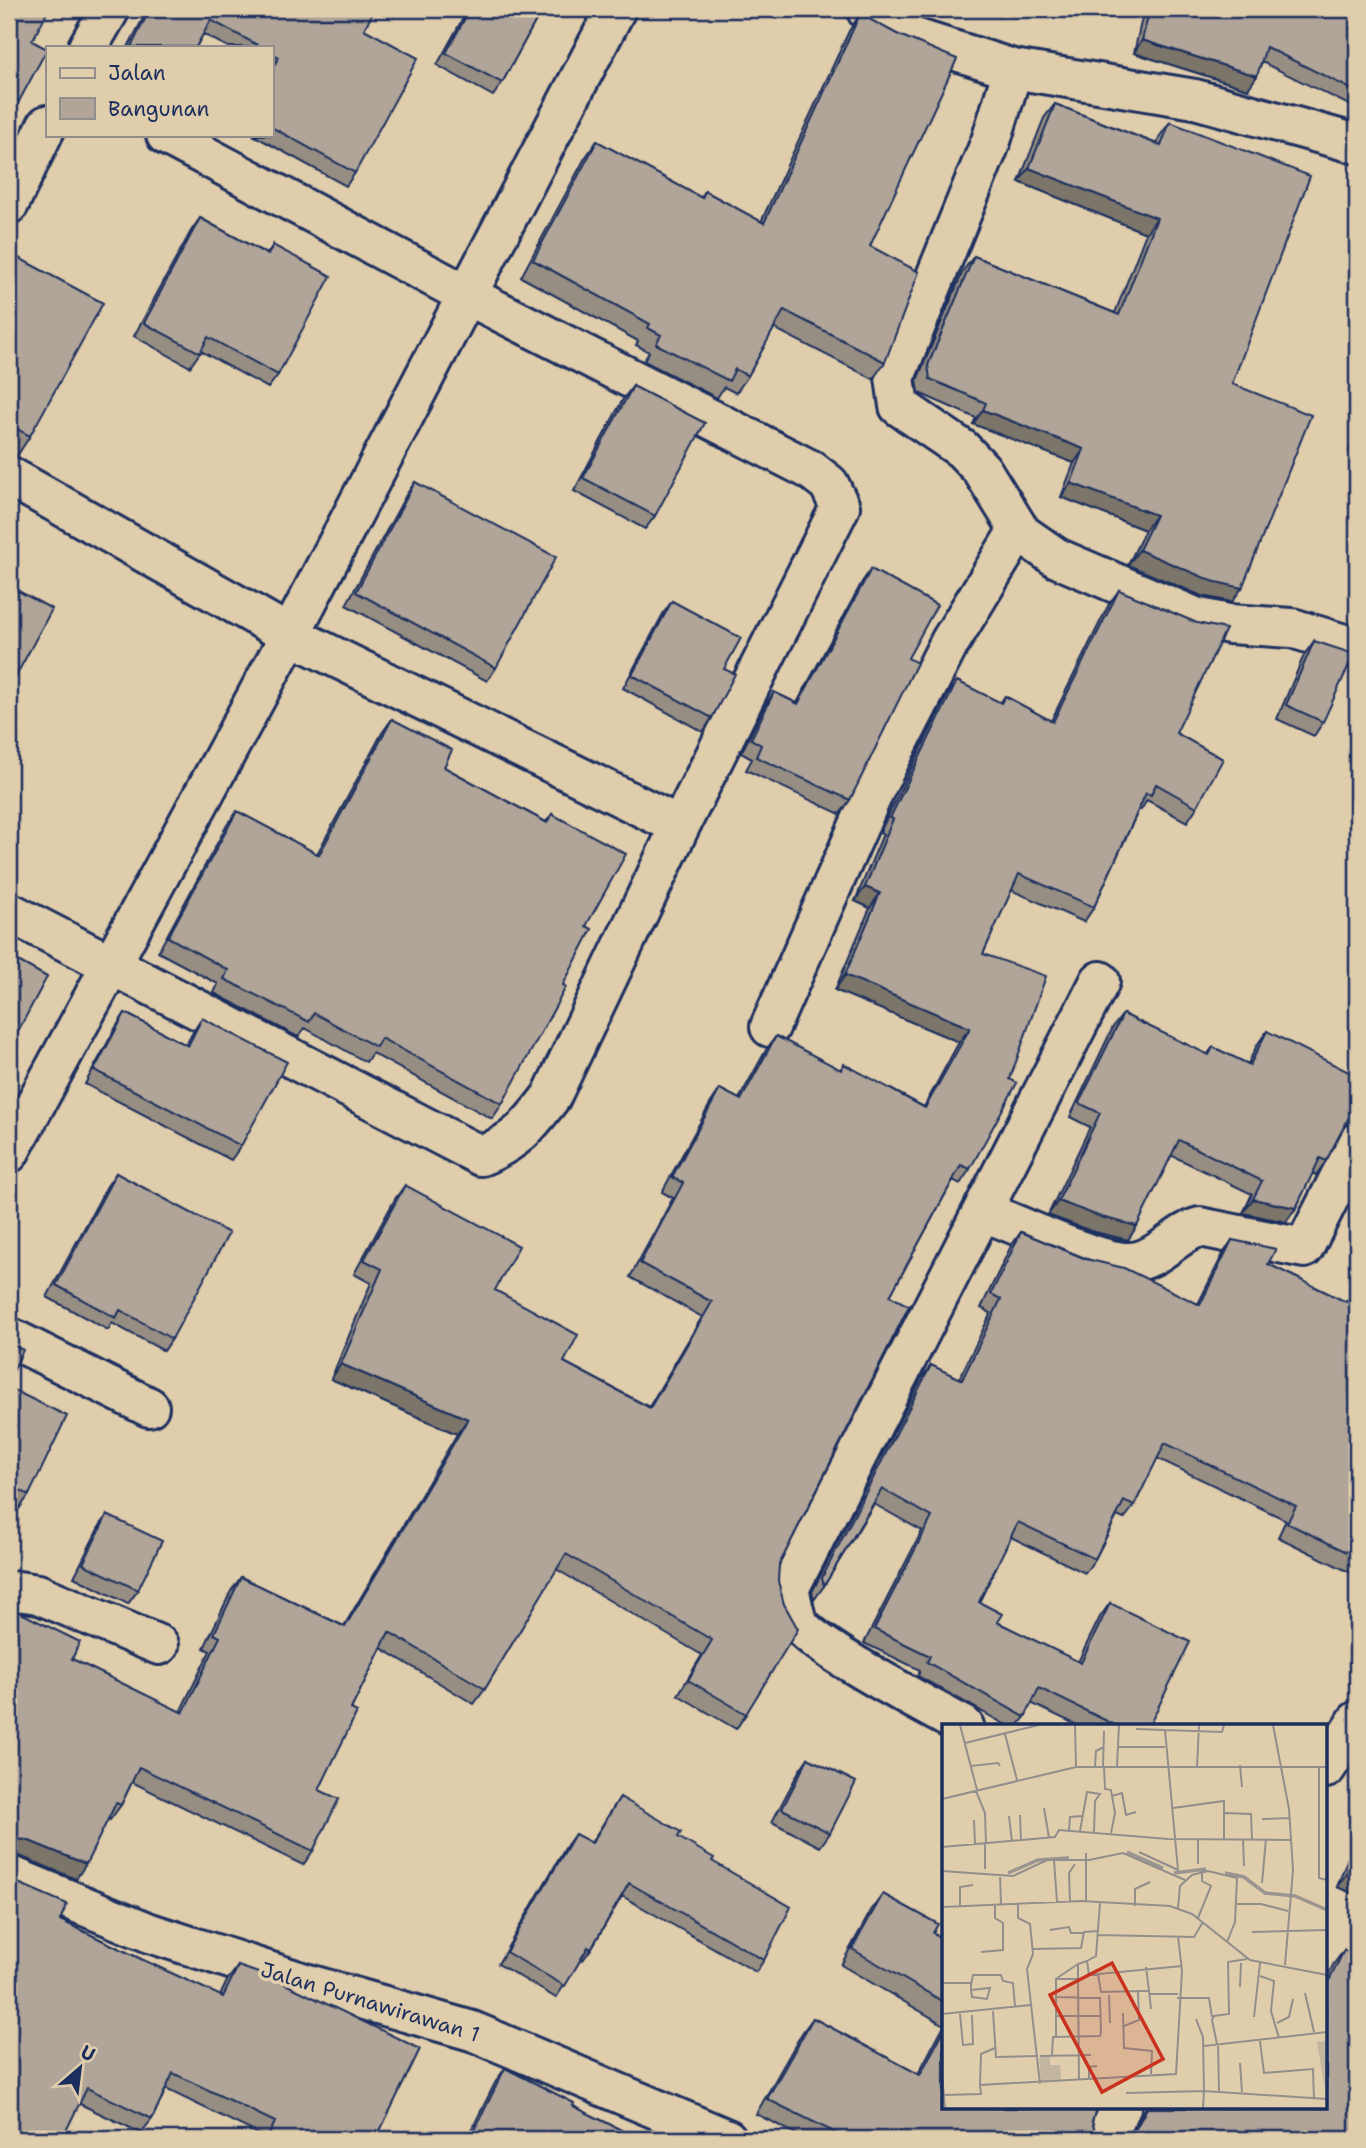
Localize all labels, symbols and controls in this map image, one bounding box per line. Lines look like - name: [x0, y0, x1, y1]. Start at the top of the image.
- legend: [46, 46, 273, 136]
- text: Jalan: [108, 59, 166, 87]
- text: Bangunan: [108, 95, 209, 123]
- inset map: [942, 1724, 1328, 2110]
- street label: Jalan Purnawirawan 1: [257, 1955, 483, 2049]
- north arrow: [46, 2032, 116, 2102]
- text: U: [76, 2039, 99, 2068]

